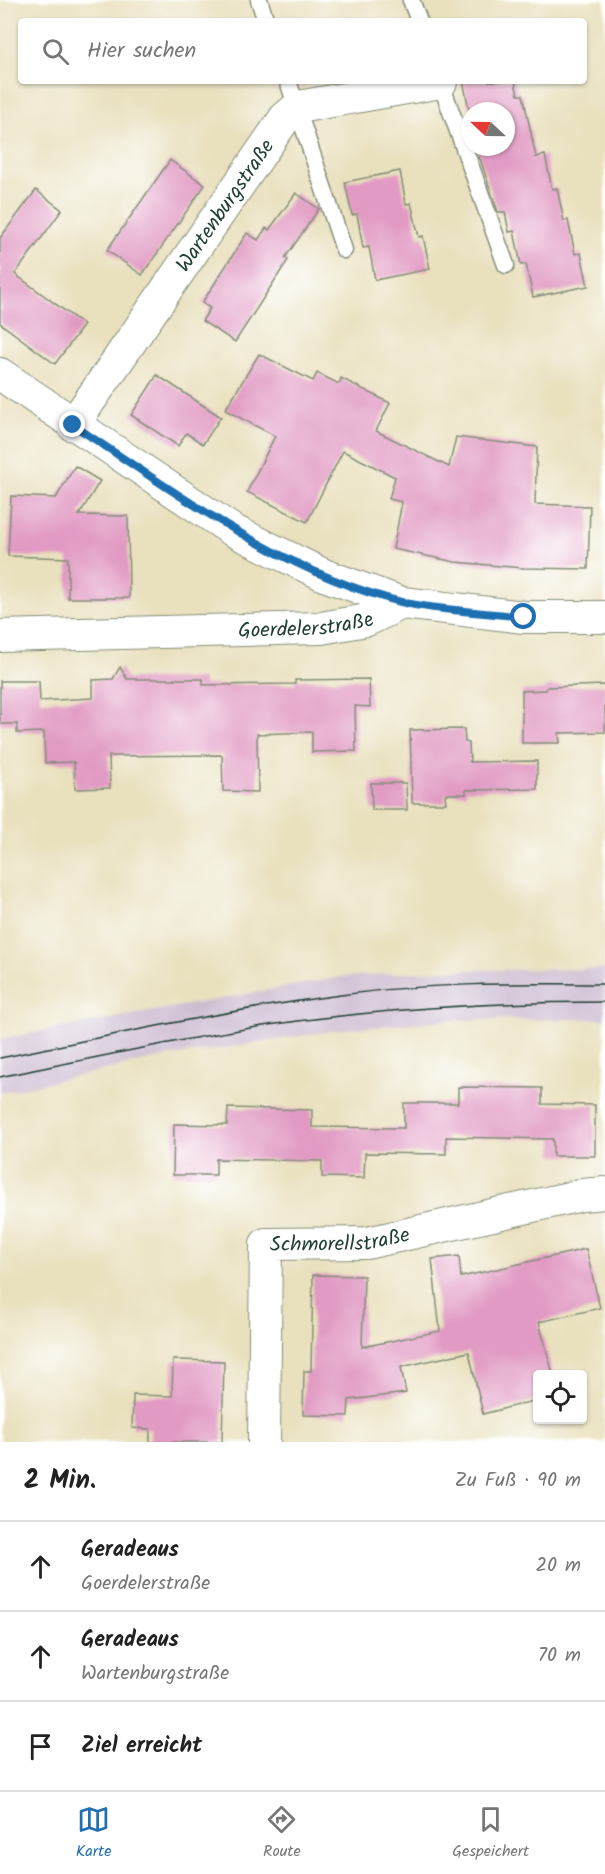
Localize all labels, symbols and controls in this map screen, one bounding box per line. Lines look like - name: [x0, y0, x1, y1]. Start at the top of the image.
- search box: [18, 18, 587, 84]
- text: Hier suchen: [87, 34, 196, 69]
- icon: search: [39, 35, 72, 68]
- north arrow: [461, 102, 515, 156]
- street label: Wartenburgstraße: [168, 132, 284, 280]
- route end: [59, 411, 85, 437]
- route start: [510, 603, 536, 629]
- street label: Goerdelerstraße: [238, 604, 381, 648]
- street label: Schmorellstraße: [270, 1219, 414, 1262]
- map controls: [533, 1370, 587, 1424]
- button: locate: [533, 1370, 587, 1424]
- text: 2 Min.: [24, 1460, 96, 1502]
- text: Zu Fuß · 90 m: [455, 1465, 581, 1497]
- text: Geradeaus: [81, 1533, 179, 1568]
- icon: ahead: [24, 1550, 57, 1583]
- text: 20 m: [535, 1550, 581, 1582]
- text: Goerdelerstraße: [81, 1568, 210, 1600]
- text: Geradeaus: [81, 1623, 179, 1658]
- icon: ahead: [24, 1640, 57, 1673]
- text: 70 m: [538, 1640, 581, 1672]
- text: Wartenburgstraße: [81, 1658, 229, 1690]
- text: Ziel erreicht: [81, 1729, 202, 1764]
- icon: arrive: [24, 1730, 57, 1763]
- tab: Karte: [76, 1803, 111, 1864]
- tab: Route: [263, 1803, 301, 1864]
- tab: Gespeichert: [452, 1803, 529, 1864]

